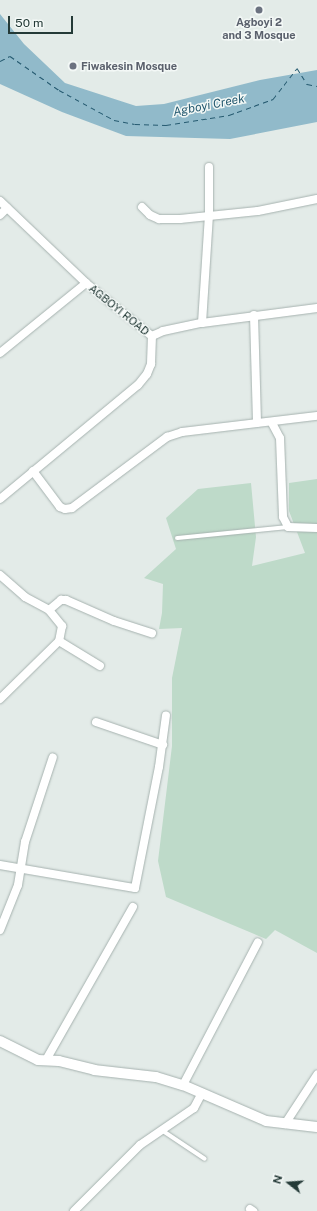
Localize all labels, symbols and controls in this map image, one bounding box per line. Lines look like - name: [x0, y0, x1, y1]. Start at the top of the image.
- marker: Agboyi 2 and 3 Mosque: [254, 5, 264, 15]
- scale bar: [10, 8, 75, 34]
- text: 50 m: [15, 16, 43, 30]
- place label: Agboyi 2 and 3 Mosque: [222, 16, 296, 42]
- place label: Fiwakesin Mosque: [81, 59, 177, 73]
- marker: Fiwakesin Mosque: [68, 61, 78, 71]
- water label: Agboyi Creek: [172, 92, 246, 120]
- street label: AGBOYI ROAD: [86, 282, 152, 338]
- north arrow: [269, 1163, 309, 1203]
- text: N: [271, 1174, 285, 1185]

